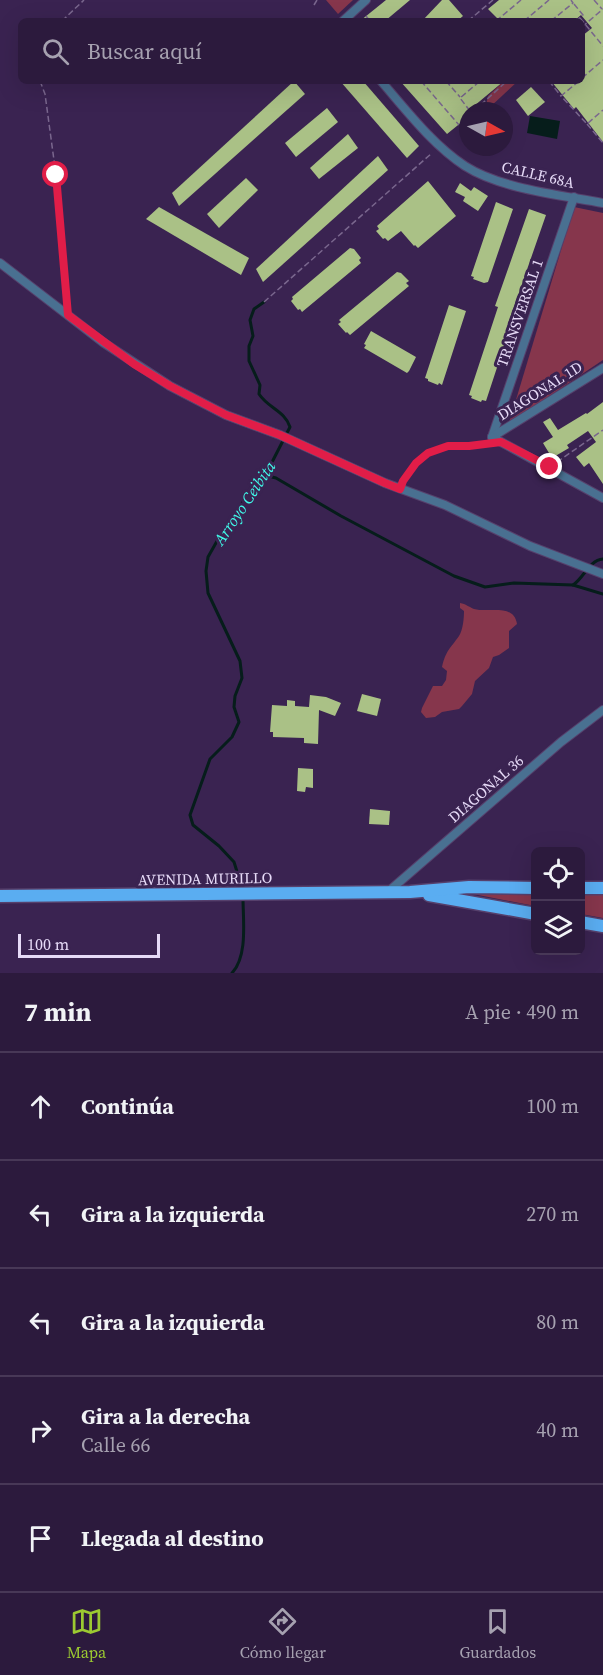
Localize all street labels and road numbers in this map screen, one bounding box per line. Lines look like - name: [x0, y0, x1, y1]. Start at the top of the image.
- street label: CALLE 68A: [500, 156, 577, 193]
- street label: TRANSVERSAL 1: [491, 256, 548, 370]
- street label: DIAGONAL 1D: [493, 356, 586, 425]
- street label: DIAGONAL 36: [444, 750, 528, 827]
- street label: AVENIDA MURILLO: [138, 867, 272, 890]

